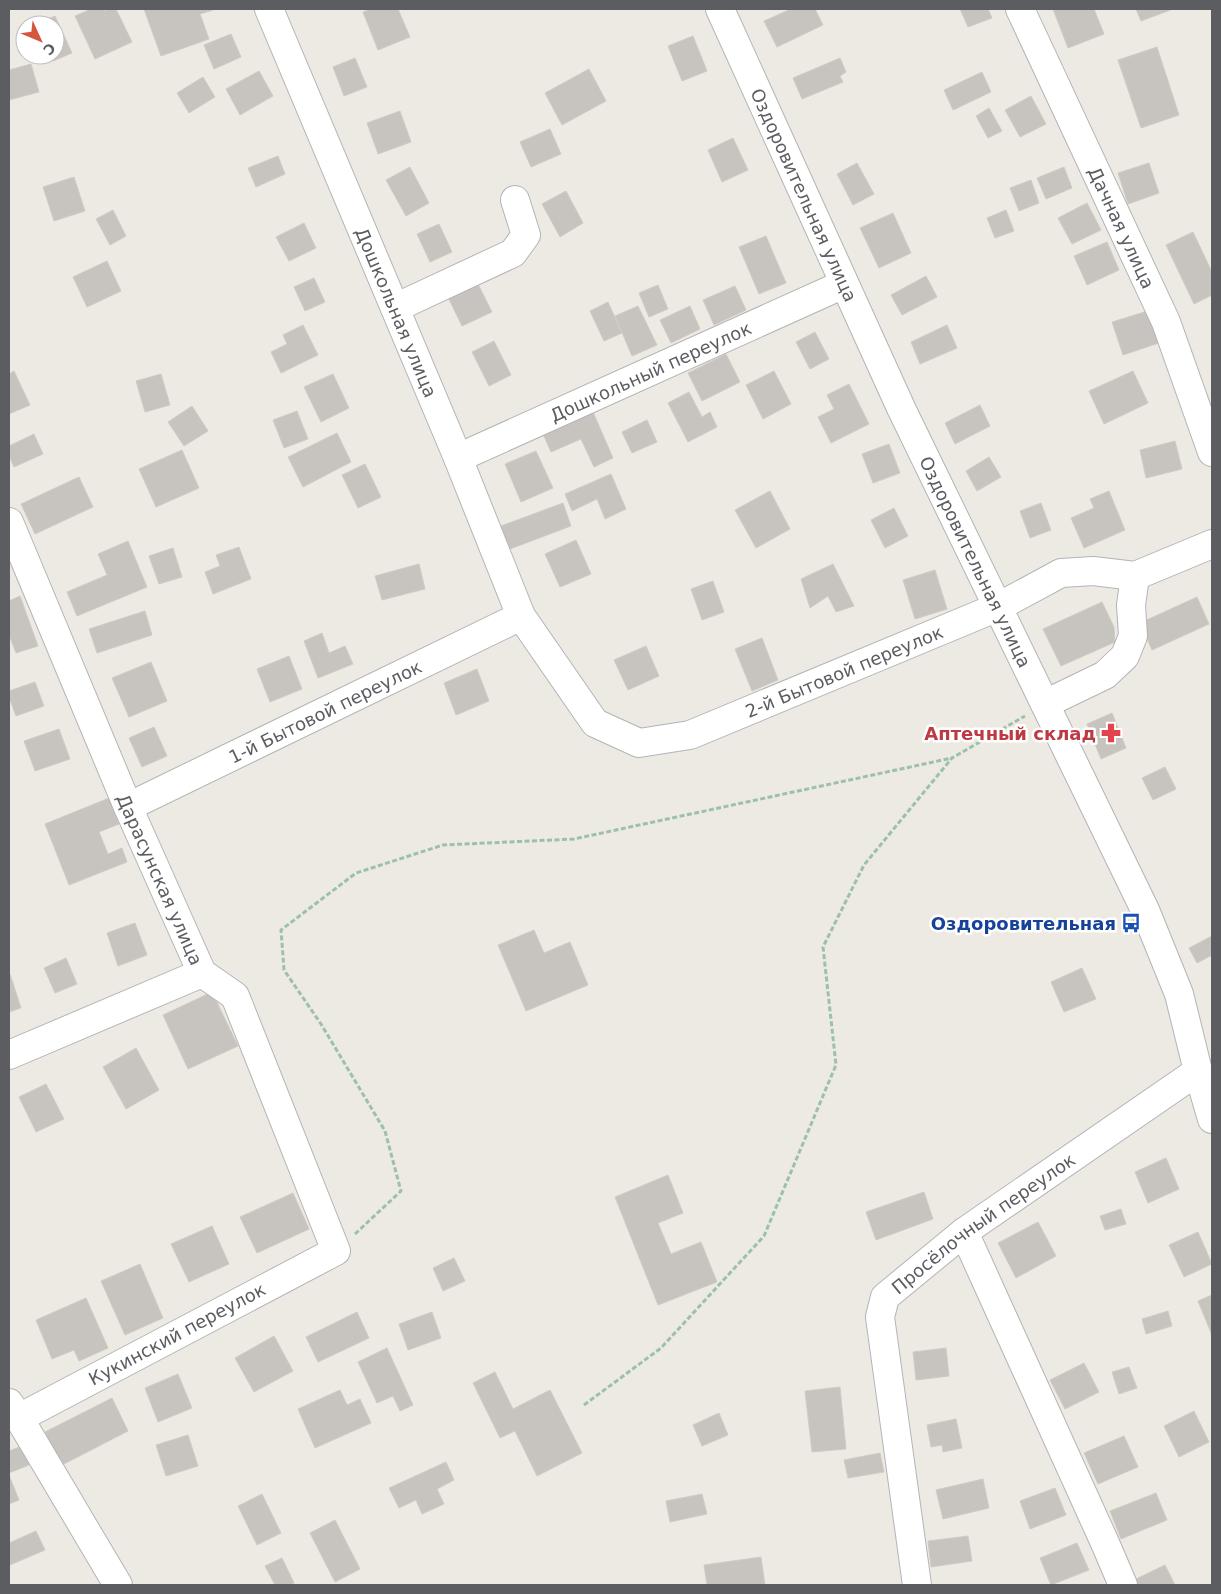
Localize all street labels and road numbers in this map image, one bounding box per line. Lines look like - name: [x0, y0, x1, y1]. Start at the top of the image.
- street label: Оздоровительная улица: [747, 85, 862, 305]
- street label: Дачная улица: [1084, 163, 1159, 292]
- street label: Дошкольная улица: [352, 224, 442, 400]
- street label: Дошкольный переулок: [546, 317, 754, 426]
- street label: Оздоровительная улица: [915, 453, 1036, 671]
- street label: 2-й Бытовой переулок: [742, 621, 946, 721]
- street label: 1-й Бытовой переулок: [225, 655, 425, 767]
- street label: Дарасунская улица: [113, 790, 208, 968]
- street label: Просёлочный переулок: [887, 1148, 1079, 1298]
- street label: Кукинский переулок: [85, 1278, 269, 1390]

